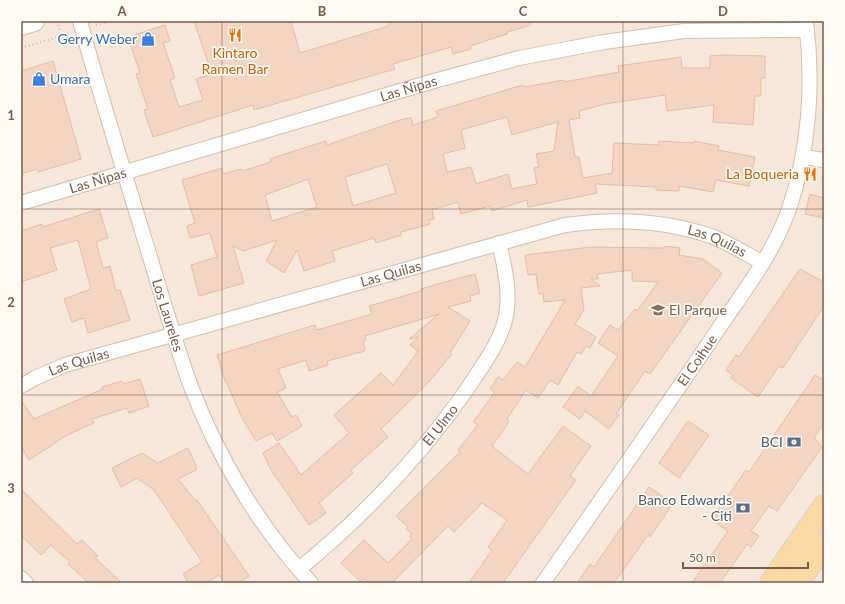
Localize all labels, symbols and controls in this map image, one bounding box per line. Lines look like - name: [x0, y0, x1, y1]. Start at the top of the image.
- text: A: [116, 3, 127, 19]
- text: B: [318, 3, 327, 19]
- text: C: [519, 3, 528, 19]
- text: D: [718, 3, 728, 19]
- restaurant icon: Kintaro Ramen Bar: [227, 27, 243, 43]
- place label: Gerry Weber: [58, 30, 137, 47]
- shop icon: Gerry Weber: [140, 31, 156, 47]
- place label: Kintaro Ramen Bar: [202, 44, 268, 77]
- place label: Umara: [50, 70, 91, 87]
- shop icon: Umara: [31, 71, 47, 87]
- street label: Las Ñipas: [378, 72, 439, 105]
- text: 1: [7, 107, 15, 123]
- street label: Las Ñipas: [67, 163, 128, 196]
- place label: La Boqueria: [726, 165, 799, 182]
- restaurant icon: La Boqueria: [802, 166, 818, 182]
- street label: Las Quilas: [686, 221, 750, 260]
- street label: Las Quilas: [358, 257, 423, 290]
- street label: Los Laureles: [149, 277, 187, 354]
- text: 2: [7, 294, 15, 310]
- place label: El Parque: [669, 301, 727, 318]
- school or university icon: El Parque: [650, 302, 666, 318]
- street label: El Coihue: [673, 331, 720, 389]
- street label: Las Quilas: [46, 344, 111, 379]
- street label: El Ulmo: [418, 401, 461, 449]
- place label: BCI: [761, 433, 783, 450]
- bank icon: BCI: [786, 434, 802, 450]
- text: 3: [7, 480, 15, 496]
- place label: Banco Edwards - Citi: [638, 491, 732, 524]
- bank icon: Banco Edwards - Citi: [735, 500, 751, 516]
- scale bar: [683, 544, 808, 570]
- text: 50 m: [689, 550, 716, 565]

